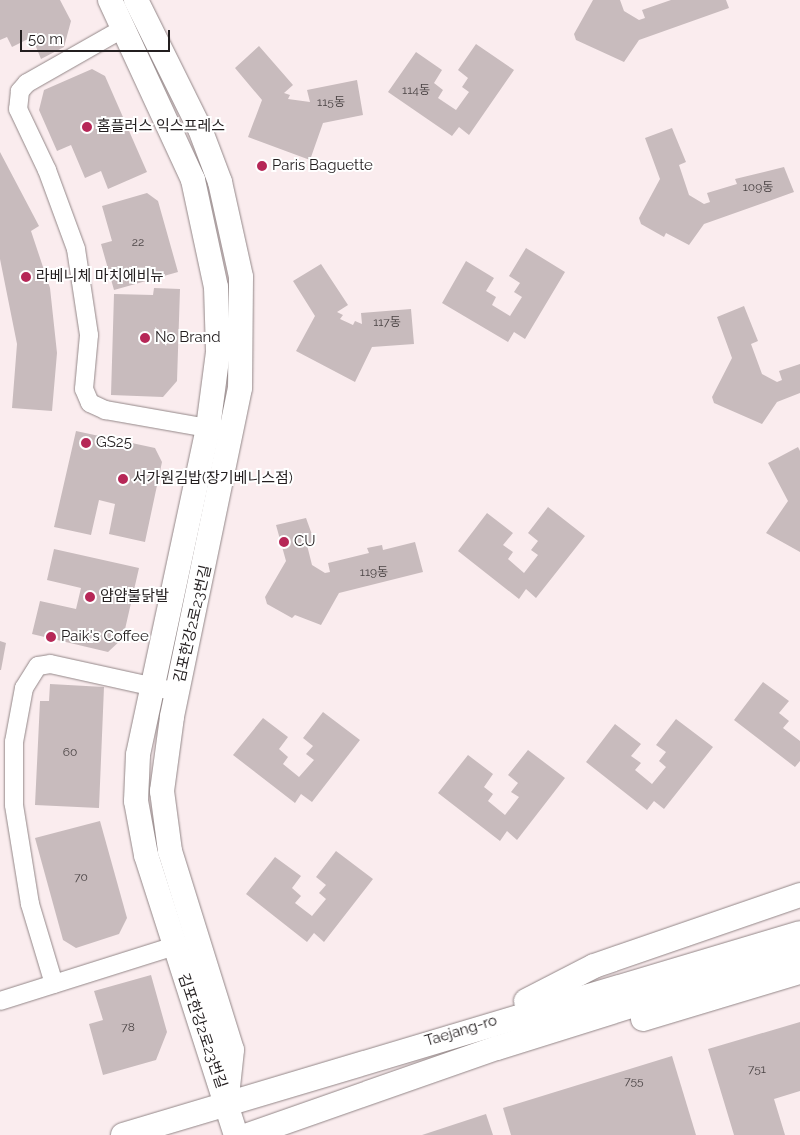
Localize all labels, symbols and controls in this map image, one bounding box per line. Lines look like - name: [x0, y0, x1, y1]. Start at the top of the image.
- scale bar: [22, 20, 172, 52]
- text: 50 m: [28, 30, 63, 48]
- house number: 114동: [402, 84, 430, 98]
- house number: 115동: [317, 96, 345, 110]
- place label: 홈플러스 익스프레스: [97, 118, 225, 136]
- marker: 홈플러스 익스프레스: [81, 121, 93, 133]
- place label: Paris Baguette: [272, 157, 373, 175]
- marker: Paris Baguette: [256, 160, 268, 172]
- house number: 109동: [743, 181, 773, 195]
- house number: 22: [132, 236, 144, 250]
- place label: 라베니체 마치에비뉴: [36, 268, 164, 286]
- marker: 라베니체 마치에비뉴: [20, 271, 32, 283]
- house number: 117동: [373, 316, 401, 330]
- place label: No Brand: [155, 329, 221, 347]
- marker: No Brand: [139, 332, 151, 344]
- place label: GS25: [96, 434, 132, 452]
- marker: GS25: [80, 437, 92, 449]
- place label: 서가원김밥(장기베니스점): [133, 470, 293, 488]
- marker: 서가원김밥(장기베니스점): [117, 473, 129, 485]
- place label: CU: [294, 533, 316, 551]
- marker: CU: [278, 536, 290, 548]
- street label: 김포한강2로23번길: [171, 563, 215, 685]
- house number: 119동: [360, 566, 388, 580]
- place label: 얌얌불닭발: [100, 588, 169, 606]
- marker: 얌얌불닭발: [84, 591, 96, 603]
- place label: Paik's Coffee: [61, 628, 149, 646]
- marker: Paik's Coffee: [45, 631, 57, 643]
- house number: 60: [63, 746, 77, 760]
- house number: 70: [74, 871, 88, 885]
- street label: 김포한강2로23번길: [174, 971, 230, 1091]
- street label: Taejang-ro: [423, 1012, 499, 1050]
- house number: 78: [121, 1021, 135, 1035]
- house number: 751: [748, 1063, 766, 1077]
- house number: 755: [624, 1075, 644, 1089]

